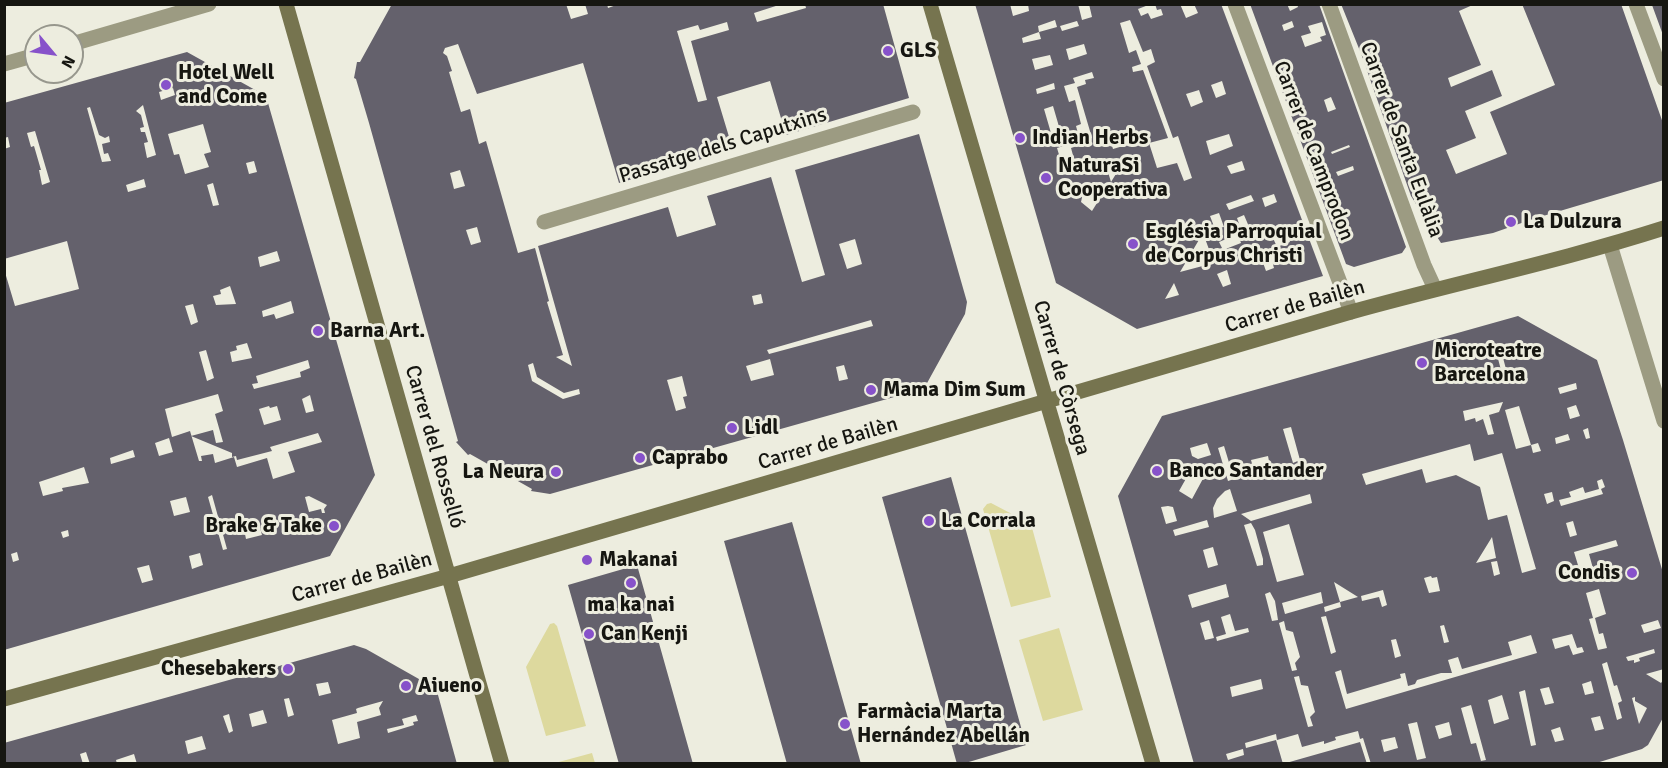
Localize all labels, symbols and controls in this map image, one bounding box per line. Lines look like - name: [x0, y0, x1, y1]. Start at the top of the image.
- north arrow: [24, 24, 84, 84]
- place label: GLS: [900, 38, 936, 64]
- street label: Carrer de Santa Eulàlia: [1354, 39, 1448, 241]
- marker: GLS: [881, 44, 895, 58]
- text: N: [57, 52, 79, 71]
- street label: Carrer de Camprodon: [1267, 58, 1359, 244]
- place label: Hotel Well and Come: [178, 60, 274, 110]
- marker: Hotel Well and Come: [159, 78, 173, 92]
- street label: Passatge dels Caputxins: [616, 102, 830, 190]
- place label: Indian Herbs: [1032, 125, 1148, 151]
- marker: Indian Herbs: [1013, 131, 1027, 145]
- place label: NaturaSi Cooperativa: [1058, 153, 1168, 203]
- marker: NaturaSi Cooperativa: [1039, 171, 1053, 185]
- place label: La Dulzura: [1523, 209, 1622, 235]
- marker: La Dulzura: [1504, 215, 1518, 229]
- place label: Església Parroquial de Corpus Christi: [1145, 219, 1322, 269]
- marker: Església Parroquial de Corpus Christi: [1126, 237, 1140, 251]
- street label: Carrer de Bailèn: [1222, 275, 1368, 339]
- street label: Carrer de Còrsega: [1027, 298, 1095, 458]
- place label: Barna Art.: [330, 318, 425, 344]
- marker: Barna Art.: [311, 324, 325, 338]
- place label: Microteatre Barcelona: [1434, 338, 1542, 388]
- marker: Microteatre Barcelona: [1415, 356, 1429, 370]
- street label: Carrer del Rosselló: [399, 363, 469, 531]
- place label: Mama Dim Sum: [883, 377, 1026, 403]
- marker: Mama Dim Sum: [864, 383, 878, 397]
- street label: Carrer de Bailèn: [755, 412, 901, 476]
- place label: Lidl: [744, 415, 779, 441]
- marker: Lidl: [725, 421, 739, 435]
- place label: Caprabo: [652, 445, 728, 471]
- marker: Caprabo: [633, 451, 647, 465]
- place label: Banco Santander: [1169, 458, 1324, 484]
- place label: La Neura: [462, 459, 544, 485]
- marker: Banco Santander: [1150, 464, 1164, 478]
- marker: La Neura: [549, 465, 563, 479]
- place label: La Corrala: [941, 508, 1036, 534]
- place label: Brake & Take: [205, 513, 322, 539]
- marker: La Corrala: [922, 514, 936, 528]
- marker: Brake & Take: [327, 519, 341, 533]
- street label: Carrer de Bailèn: [289, 547, 435, 609]
- place label: Makanai: [599, 547, 678, 573]
- marker: Makanai: [580, 553, 594, 567]
- place label: Condis: [1558, 560, 1620, 586]
- marker: Condis: [1625, 566, 1639, 580]
- marker: ma ka nai: [624, 576, 638, 590]
- place label: ma ka nai: [587, 592, 675, 618]
- place label: Can Kenji: [601, 621, 688, 647]
- marker: Can Kenji: [582, 627, 596, 641]
- place label: Chesebakers: [161, 656, 276, 682]
- marker: Chesebakers: [281, 662, 295, 676]
- place label: Aiueno: [418, 673, 482, 699]
- marker: Aiueno: [399, 679, 413, 693]
- place label: Farmàcia Marta Hernández Abellán: [857, 699, 1030, 749]
- marker: Farmàcia Marta Hernández Abellán: [838, 717, 852, 731]

